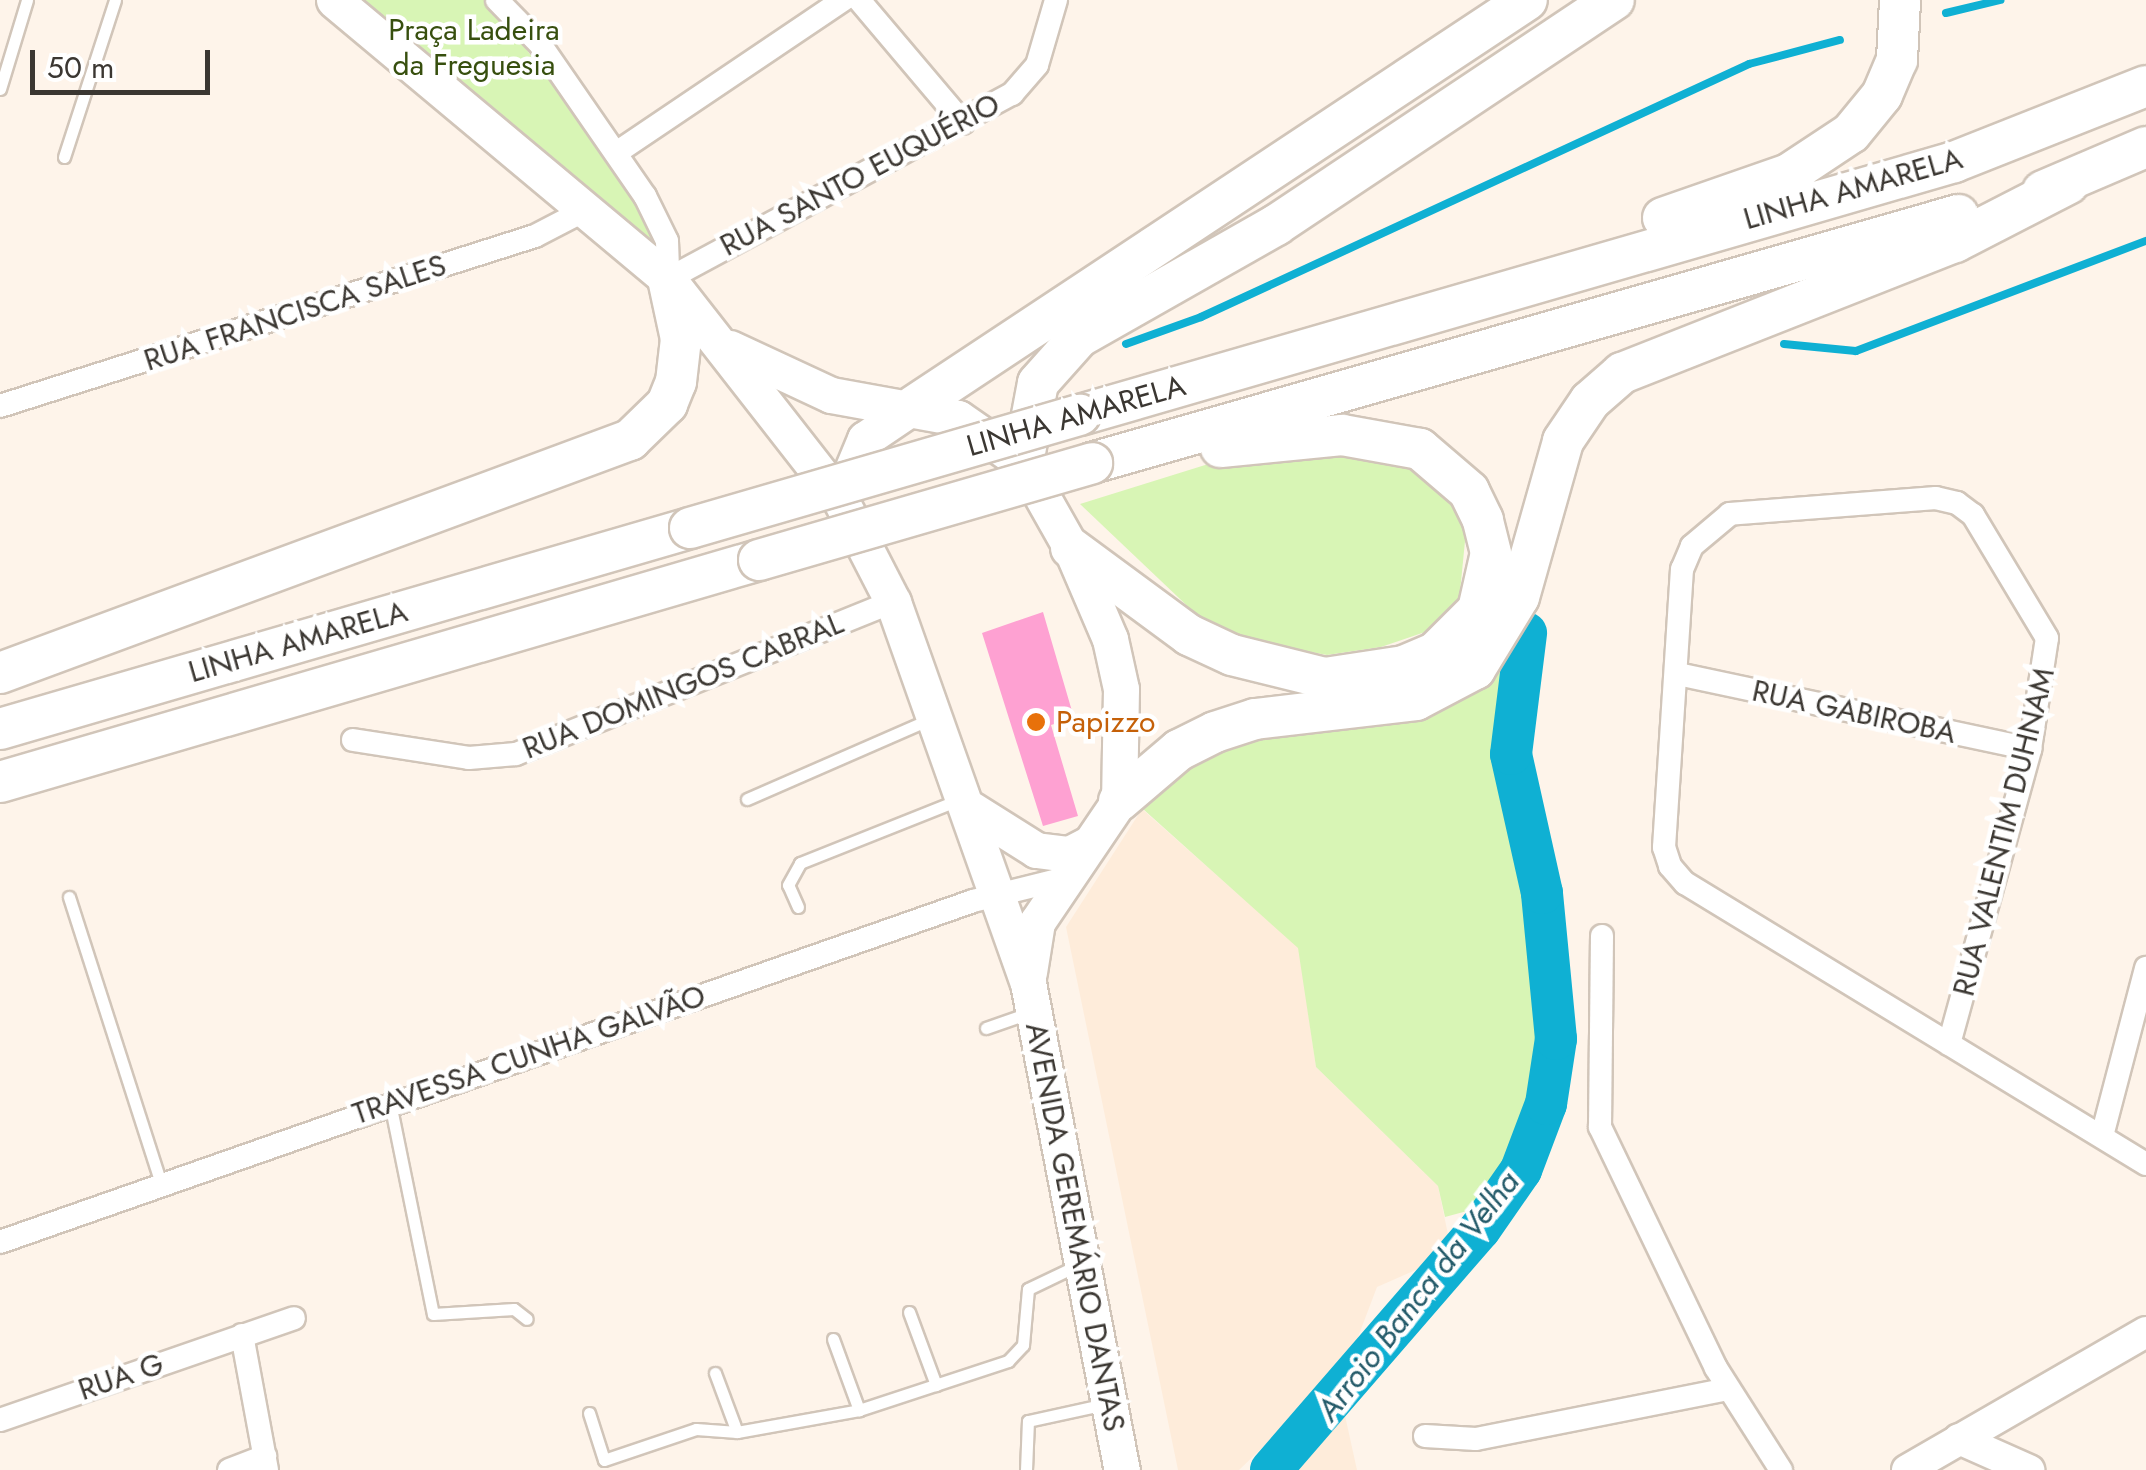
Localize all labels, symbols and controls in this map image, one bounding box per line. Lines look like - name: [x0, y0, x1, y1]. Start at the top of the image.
- park label: Praça Ladeira da Freguesia: [388, 12, 560, 82]
- scale bar: [35, 30, 215, 92]
- text: 50 m: [47, 46, 114, 89]
- street label: RUA SANTO EUQUÉRIO: [714, 86, 1006, 264]
- street label: LINHA AMARELA: [1740, 141, 1966, 237]
- street label: RUA FRANCISCA SALES: [140, 247, 450, 379]
- street label: LINHA AMARELA: [963, 368, 1189, 464]
- street label: LINHA AMARELA: [185, 594, 411, 690]
- street label: RUA DOMINGOS CABRAL: [517, 605, 849, 767]
- street label: RUA VALENTIM DUHNAM: [1946, 664, 2062, 1000]
- street label: RUA GABIROBA: [1749, 673, 1959, 751]
- place label: Papizzo: [1056, 704, 1155, 740]
- marker: Papizzo: [1025, 711, 1047, 733]
- street label: TRAVESSA CUNHA GALVÃO: [348, 978, 710, 1132]
- street label: AVENIDA GEREMÁRIO DANTAS: [1018, 1020, 1132, 1434]
- water label: Arroio Banca da Velha: [1309, 1163, 1527, 1429]
- street label: RUA G: [74, 1346, 168, 1408]

